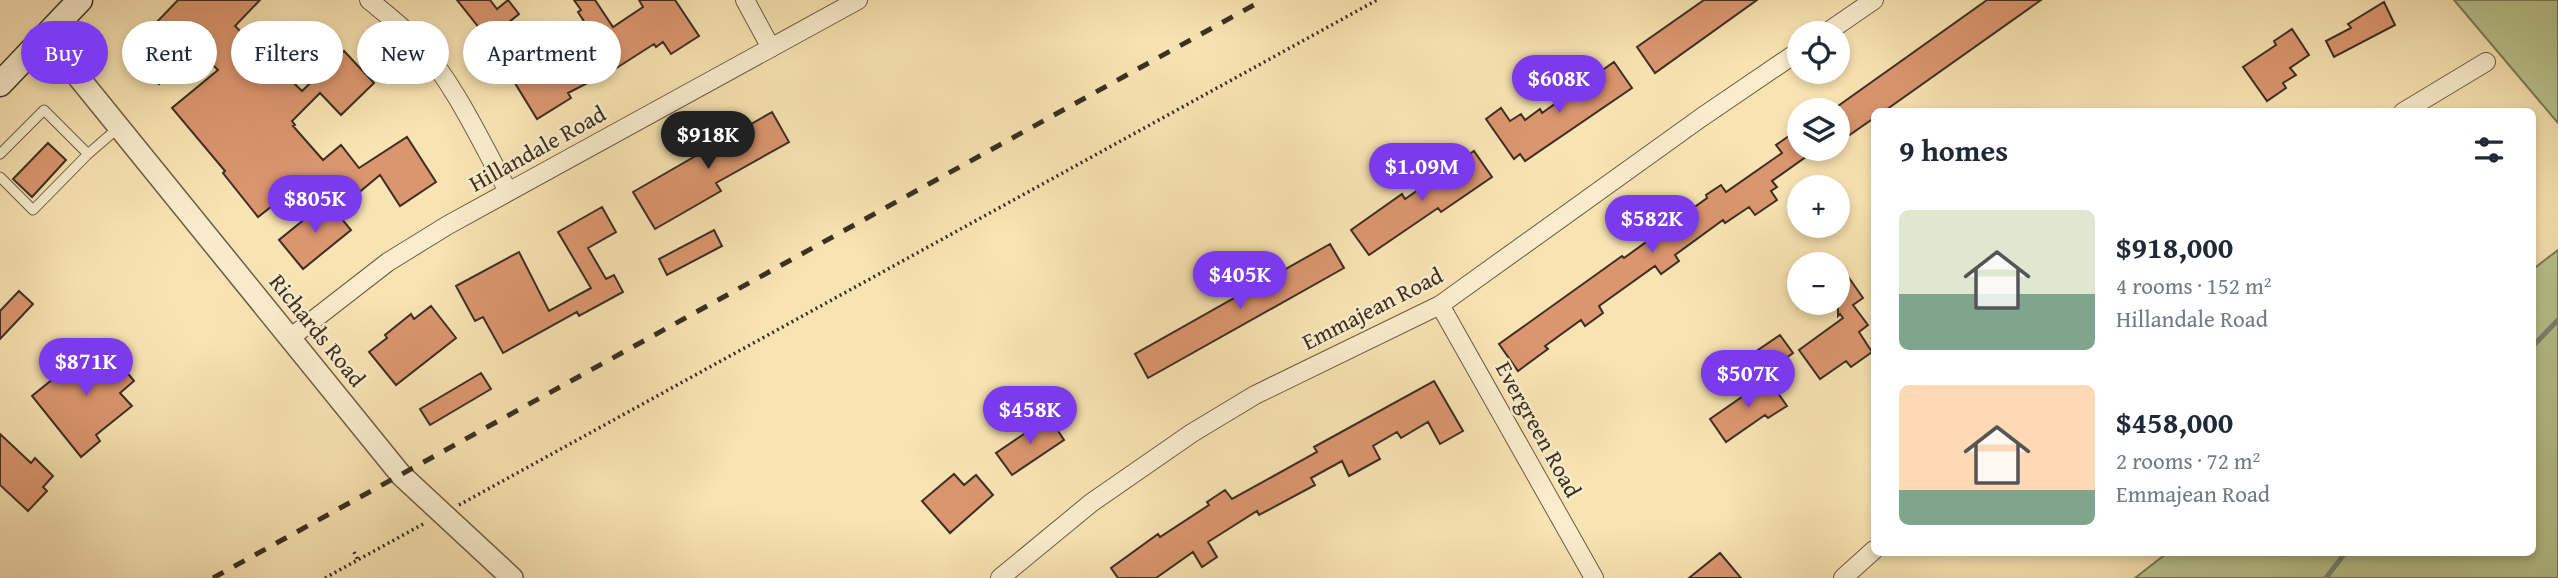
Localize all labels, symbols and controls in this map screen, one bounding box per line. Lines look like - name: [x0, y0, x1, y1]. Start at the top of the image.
- chip: Buy: [21, 21, 108, 84]
- chip: Rent: [122, 21, 217, 84]
- chip: Filters: [231, 21, 343, 84]
- chip: New: [357, 21, 449, 84]
- chip: Apartment: [463, 21, 621, 84]
- map controls: [1787, 21, 1850, 315]
- button: locate: [1787, 21, 1850, 84]
- pin: $608K: [1510, 55, 1608, 115]
- text: $608K: [1528, 61, 1590, 94]
- street label: Hillandale Road: [463, 96, 612, 199]
- button: layers: [1787, 98, 1850, 161]
- pin: $918K: [659, 111, 757, 171]
- text: $918K: [677, 117, 739, 150]
- text: 9 homes: [1899, 128, 2008, 172]
- icon: filters: [2470, 131, 2508, 169]
- pin: $1.09M: [1365, 144, 1479, 203]
- text: $1.09M: [1385, 149, 1459, 182]
- button: +: [1787, 175, 1850, 238]
- pin: $805K: [266, 176, 364, 235]
- text: $805K: [284, 181, 346, 214]
- pin: $582K: [1603, 196, 1701, 255]
- text: $582K: [1621, 201, 1683, 234]
- text: $918,000: [2116, 225, 2233, 269]
- icon: home: [1955, 238, 2039, 322]
- pin: $405K: [1191, 252, 1289, 311]
- button: −: [1787, 252, 1850, 315]
- text: $405K: [1209, 257, 1271, 290]
- street label: Emmajean Road: [1296, 258, 1449, 358]
- street label: Richards Road: [262, 266, 374, 394]
- text: 4 rooms · 152 m²: [2116, 269, 2271, 302]
- text: Hillandale Road: [2116, 302, 2268, 335]
- pin: $871K: [37, 338, 135, 398]
- text: $871K: [55, 344, 117, 377]
- pin: $507K: [1699, 350, 1797, 410]
- street label: Evergreen Road: [1488, 355, 1590, 504]
- text: $507K: [1717, 356, 1779, 389]
- pin: $458K: [981, 386, 1079, 446]
- text: $458K: [999, 392, 1061, 425]
- text: $458,000: [2116, 400, 2233, 444]
- icon: home: [1955, 413, 2039, 497]
- text: 2 rooms · 72 m²: [2116, 444, 2260, 477]
- text: Emmajean Road: [2116, 477, 2270, 510]

